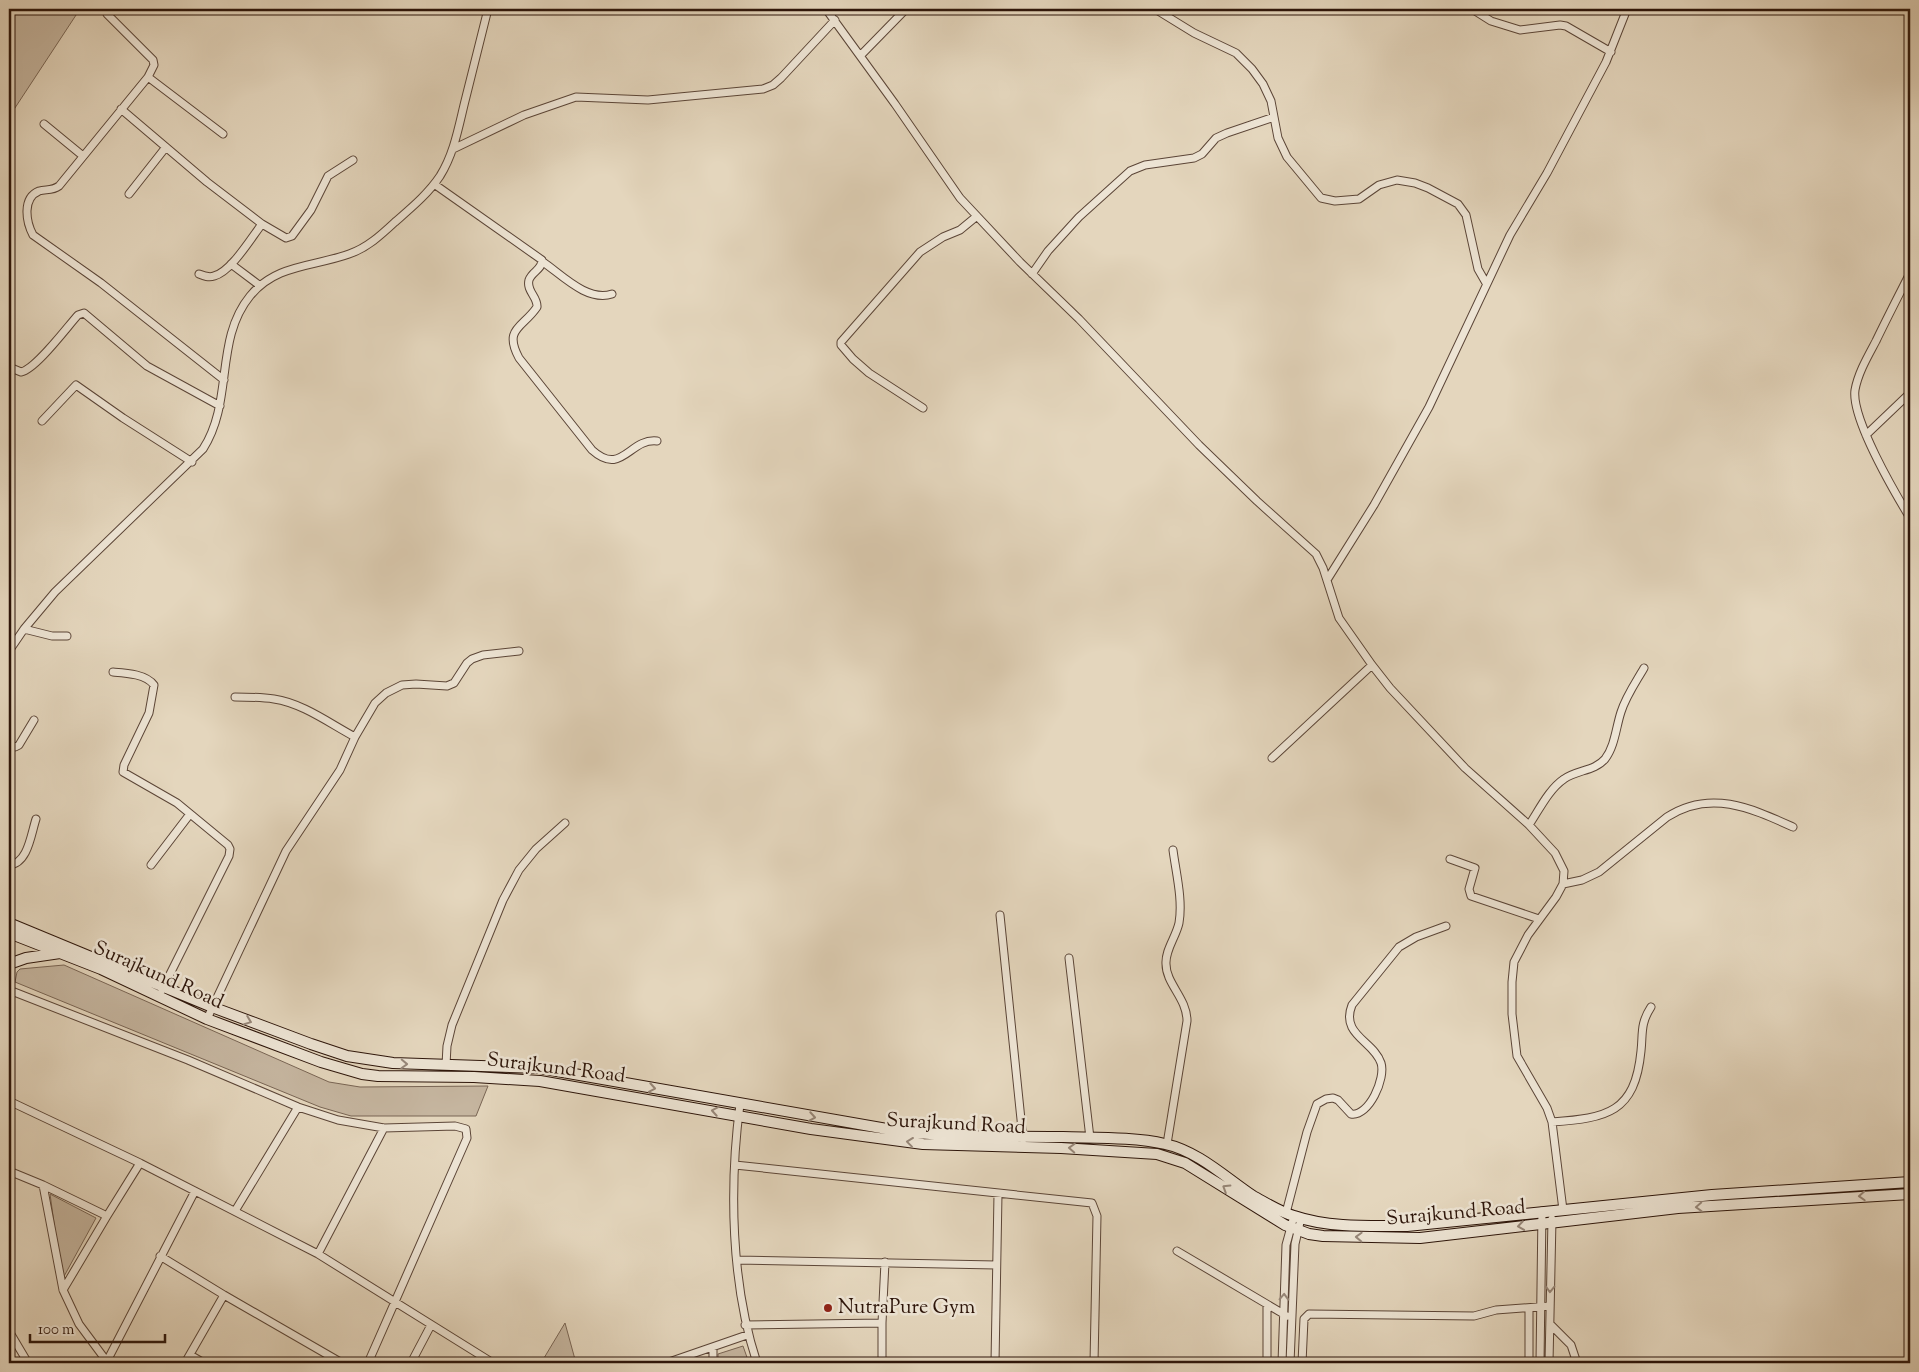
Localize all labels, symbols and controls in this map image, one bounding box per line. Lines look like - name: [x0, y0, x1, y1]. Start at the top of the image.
- street label: Surajkund Road: [88, 934, 228, 1018]
- one-way arrow: [243, 1015, 252, 1025]
- street label: Surajkund Road: [485, 1046, 627, 1092]
- one-way arrow: [400, 1058, 408, 1069]
- one-way arrow: [648, 1083, 656, 1093]
- one-way arrow: [711, 1106, 719, 1117]
- street label: Surajkund Road: [885, 1107, 1027, 1143]
- one-way arrow: [808, 1111, 816, 1121]
- one-way arrow: [906, 1137, 914, 1148]
- one-way arrow: [1068, 1143, 1076, 1154]
- one-way arrow: [1222, 1185, 1232, 1194]
- one-way arrow: [1857, 1191, 1865, 1202]
- street label: Surajkund Road: [1385, 1193, 1527, 1235]
- one-way arrow: [1695, 1201, 1703, 1212]
- one-way arrow: [1516, 1221, 1525, 1231]
- one-way arrow: [1354, 1232, 1362, 1243]
- one-way arrow: [1545, 1285, 1556, 1293]
- one-way arrow: [1279, 1293, 1290, 1301]
- place label: NutraPure Gym: [838, 1294, 976, 1323]
- marker: NutraPure Gym: [822, 1302, 834, 1314]
- scale bar: [30, 1312, 165, 1344]
- text: 100 m: [38, 1320, 75, 1341]

